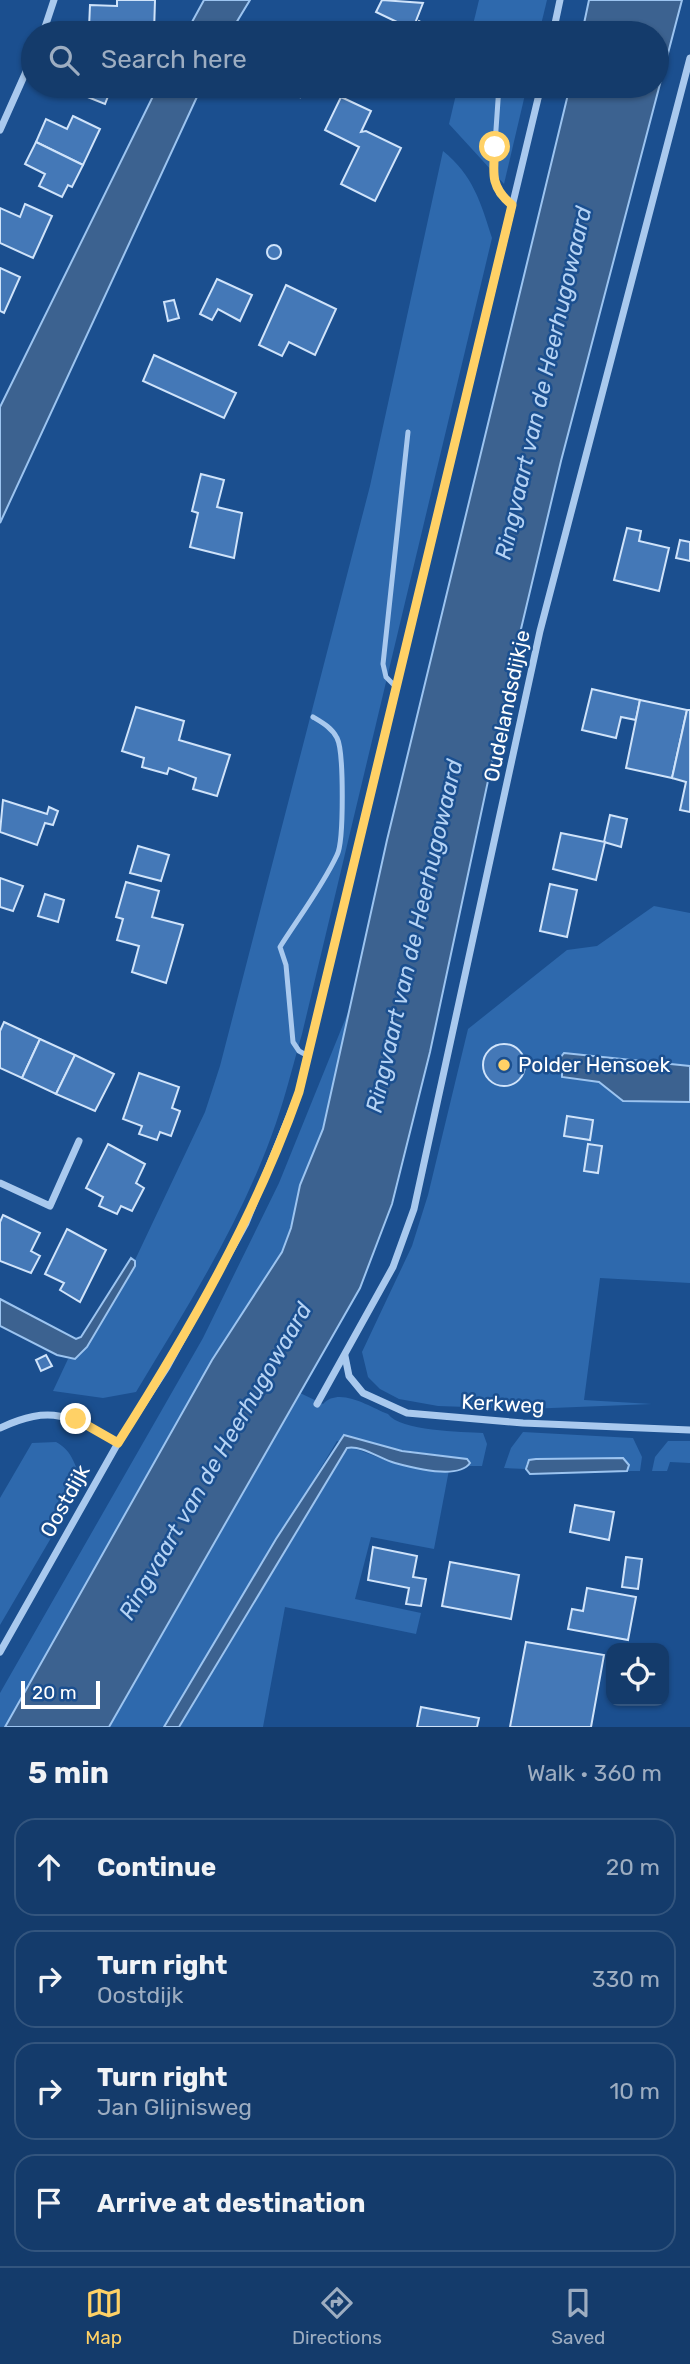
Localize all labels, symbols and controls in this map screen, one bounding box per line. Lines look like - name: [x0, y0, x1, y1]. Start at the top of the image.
- search box: [21, 21, 669, 98]
- icon: search: [45, 41, 83, 79]
- text: Search here: [101, 44, 247, 75]
- route start: [479, 131, 510, 162]
- water label: Ringvaart van de Heerhugowaard: [489, 203, 597, 562]
- street label: Oudelandsdijkje: [478, 628, 535, 784]
- water label: Ringvaart van de Heerhugowaard: [360, 756, 468, 1115]
- place label: Polder Hensoek: [518, 1052, 670, 1077]
- marker: Polder Hensoek: [496, 1057, 512, 1073]
- water label: Ringvaart van de Heerhugowaard: [112, 1297, 318, 1625]
- street label: Kerkweg: [461, 1389, 545, 1418]
- route end: [60, 1403, 91, 1434]
- street label: Oostdijk: [34, 1460, 95, 1541]
- map controls: [606, 1643, 669, 1706]
- button: locate: [606, 1643, 669, 1706]
- scale bar: [21, 1678, 100, 1710]
- text: 20 m: [32, 1681, 77, 1704]
- text: 5 min: [28, 1755, 109, 1791]
- text: Walk · 360 m: [527, 1759, 662, 1787]
- icon: ahead: [30, 1848, 68, 1886]
- text: Continue: [97, 1852, 216, 1883]
- text: 20 m: [606, 1853, 660, 1881]
- text: Turn right: [97, 1950, 227, 1981]
- icon: right: [30, 1960, 68, 1998]
- text: 330 m: [592, 1965, 660, 1993]
- text: Oostdijk: [97, 1981, 183, 2009]
- text: Turn right: [97, 2062, 227, 2093]
- icon: right: [30, 2072, 68, 2110]
- text: 10 m: [609, 2077, 660, 2105]
- text: Jan Glijnisweg: [97, 2093, 252, 2121]
- icon: arrive: [30, 2184, 68, 2222]
- text: Arrive at destination: [97, 2188, 365, 2219]
- tab: Map: [85, 2284, 123, 2349]
- tab: Directions: [292, 2284, 382, 2349]
- tab: Saved: [551, 2284, 605, 2349]

